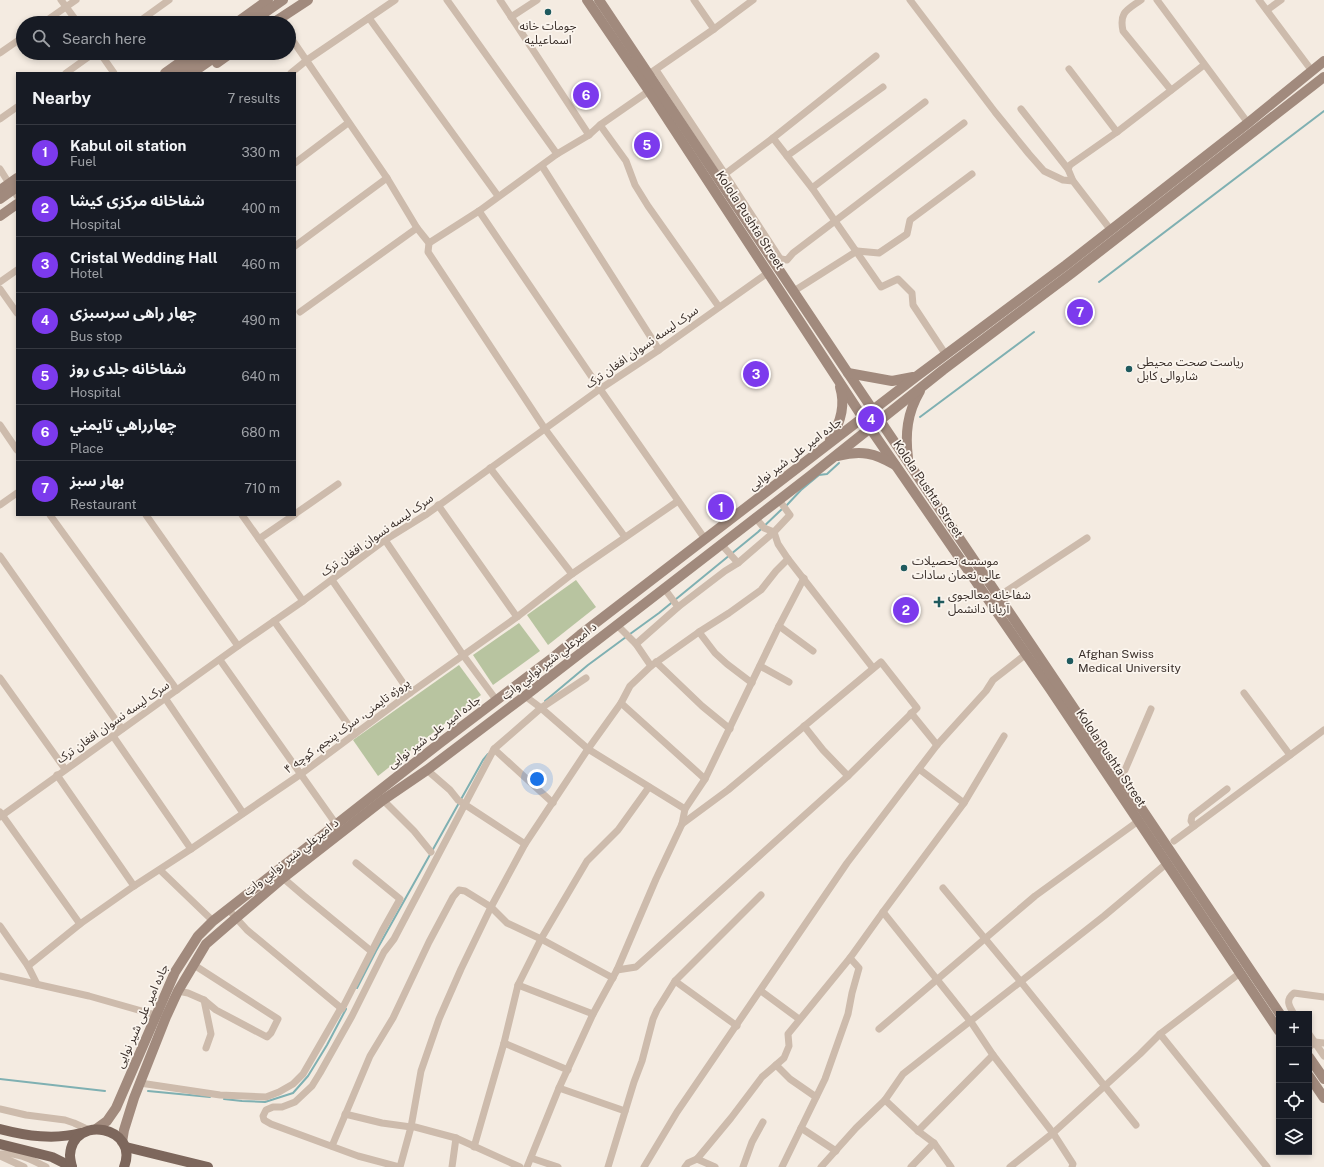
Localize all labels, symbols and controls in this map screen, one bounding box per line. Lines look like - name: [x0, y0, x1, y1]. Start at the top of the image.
- marker: جومات خانه اسماعيليه: [543, 7, 553, 17]
- search box: [16, 16, 296, 60]
- place label: جومات خانه اسماعيليه: [520, 19, 576, 47]
- icon: search: [30, 27, 52, 49]
- text: Search here: [62, 30, 146, 47]
- pin: 6: [573, 80, 599, 110]
- text: Nearby: [32, 88, 91, 108]
- text: 7 results: [227, 91, 280, 106]
- pin: 5: [634, 130, 660, 160]
- text: Kabul oil station: [70, 137, 186, 154]
- text: 1: [42, 145, 48, 160]
- text: 330 m: [241, 145, 280, 160]
- text: Fuel: [70, 154, 96, 169]
- street label: Kolola Pushta Street: [713, 168, 787, 272]
- text: شفاخانه مرکزی کیشا: [70, 192, 205, 209]
- text: 2: [41, 201, 49, 216]
- text: 400 m: [242, 201, 280, 216]
- text: Hospital: [70, 217, 121, 232]
- text: Cristal Wedding Hall: [70, 249, 218, 266]
- text: 3: [41, 257, 49, 272]
- text: 460 m: [241, 257, 280, 272]
- text: Hotel: [70, 266, 103, 281]
- pin: 7: [1067, 297, 1093, 327]
- street label: سرک لیسه نسوان افغان‌ ترک: [583, 303, 701, 391]
- text: چهار راهی سرسبزی: [70, 304, 197, 321]
- text: 4: [41, 313, 49, 328]
- text: 490 m: [241, 313, 280, 328]
- text: Bus stop: [70, 329, 122, 344]
- place label: ریاست صحت محیطی شاروالی کابل: [1137, 355, 1244, 383]
- pin: 3: [743, 359, 769, 389]
- text: شفاخانه جلدی روز: [70, 360, 186, 377]
- marker: ریاست صحت محیطی شاروالی کابل: [1124, 364, 1134, 374]
- text: 5: [41, 369, 49, 384]
- text: 640 m: [241, 369, 280, 384]
- text: Hospital: [70, 385, 121, 400]
- pin: 4: [858, 404, 884, 434]
- street label: جاده امیر علی شیر نوایی: [746, 415, 844, 493]
- text: چهارراهي تايمني: [70, 416, 176, 433]
- text: 6: [41, 425, 49, 440]
- text: 680 m: [241, 425, 280, 440]
- street label: Kolola Pushta Street: [890, 438, 966, 541]
- text: Place: [70, 441, 104, 456]
- text: بهار سبز: [70, 472, 124, 489]
- text: 7: [41, 481, 49, 496]
- text: 710 m: [244, 481, 280, 496]
- street label: سرک لیسه نسوان افغان‌ ترک: [318, 491, 436, 579]
- pin: 1: [708, 492, 734, 522]
- text: Restaurant: [70, 497, 136, 512]
- place label: موسسه تحصیلات عالی نعمان سادات: [912, 554, 1001, 582]
- marker: موسسه تحصیلات عالی نعمان سادات: [899, 563, 909, 573]
- place label: شفاخانه معالجوی آریانا دانشمل: [948, 588, 1031, 616]
- pin: 2: [893, 595, 919, 625]
- marker: شفاخانه معالجوی آریانا دانشمل: [933, 596, 945, 608]
- street label: د امیرعلي شیر نوايي واټ: [499, 619, 601, 705]
- place label: Afghan Swiss Medical University: [1078, 647, 1182, 675]
- marker: Afghan Swiss Medical University: [1065, 656, 1075, 666]
- street label: پروژه تایمنی، سرک پنجم، کوچه ۴: [281, 676, 414, 778]
- street label: سرک لیسه نسوان افغان‌ ترک: [54, 678, 172, 766]
- street label: جاده امیر علی شیر نوایی: [385, 693, 483, 771]
- street label: Kolola Pushta Street: [1073, 707, 1149, 810]
- your location: [527, 769, 547, 789]
- street label: د امیرعلي شیر نوايي واټ: [241, 815, 343, 901]
- street label: جاده امیر علی شیر نوایی: [113, 962, 171, 1070]
- map controls: [1276, 1011, 1312, 1155]
- button: +: [1276, 1011, 1312, 1047]
- button: −: [1276, 1047, 1312, 1083]
- button: locate: [1276, 1083, 1312, 1119]
- button: layers: [1276, 1119, 1312, 1155]

